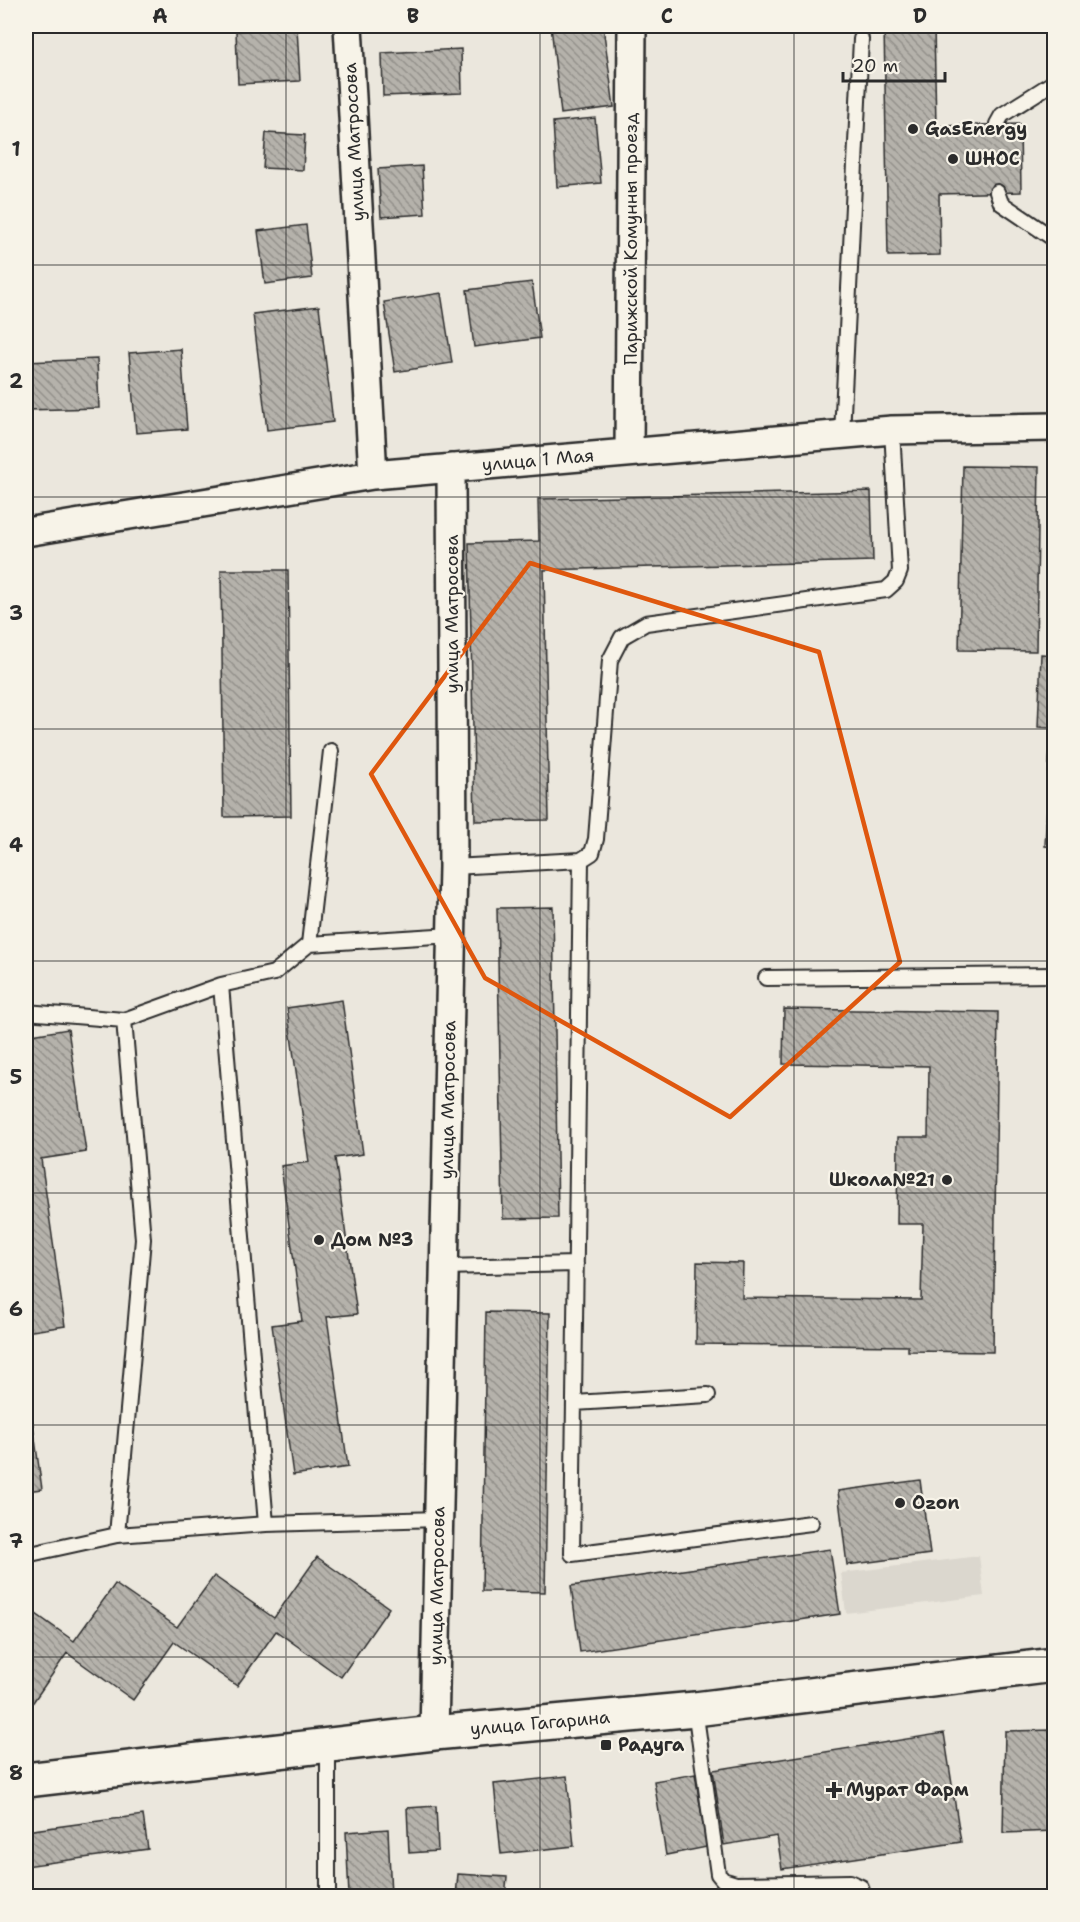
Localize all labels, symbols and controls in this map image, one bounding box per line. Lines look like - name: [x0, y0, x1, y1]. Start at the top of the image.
- text: A: [152, 3, 168, 29]
- text: B: [407, 3, 419, 29]
- text: C: [661, 3, 673, 29]
- text: D: [913, 3, 927, 29]
- scale bar: [843, 45, 945, 83]
- text: 20 m: [852, 54, 898, 78]
- street label: улица Матросова: [338, 62, 370, 222]
- street label: Парижской Комунны проезд: [619, 112, 643, 365]
- place label: GasEnergy: [925, 117, 1027, 141]
- marker: GasEnergy: [906, 122, 920, 136]
- text: 1: [11, 136, 21, 162]
- place label: ШНОС: [965, 147, 1020, 171]
- marker: ШНОС: [946, 152, 960, 166]
- text: 2: [9, 368, 23, 394]
- street label: улица 1 Мая: [481, 443, 595, 477]
- street label: улица Матросова: [440, 535, 464, 693]
- text: 3: [9, 600, 23, 626]
- text: 4: [9, 832, 23, 858]
- street label: улица Матросова: [435, 1020, 461, 1180]
- text: 5: [10, 1064, 22, 1090]
- place label: Школа№21: [829, 1168, 935, 1192]
- marker: Школа№21: [940, 1173, 954, 1187]
- place label: Дом №3: [331, 1228, 413, 1252]
- marker: Дом №3: [312, 1233, 326, 1247]
- text: 6: [9, 1296, 23, 1322]
- place label: Ozon: [912, 1491, 959, 1515]
- marker: Ozon: [893, 1496, 907, 1510]
- street label: улица Матросова: [424, 1506, 450, 1666]
- text: 7: [9, 1528, 23, 1554]
- street label: улица Гагарина: [469, 1705, 611, 1741]
- place label: Радуга: [618, 1733, 685, 1757]
- marker: Радуга: [599, 1738, 613, 1752]
- text: 8: [9, 1760, 23, 1786]
- place label: Мурат Фарм: [846, 1778, 969, 1802]
- marker: Мурат Фарм: [827, 1783, 841, 1797]

